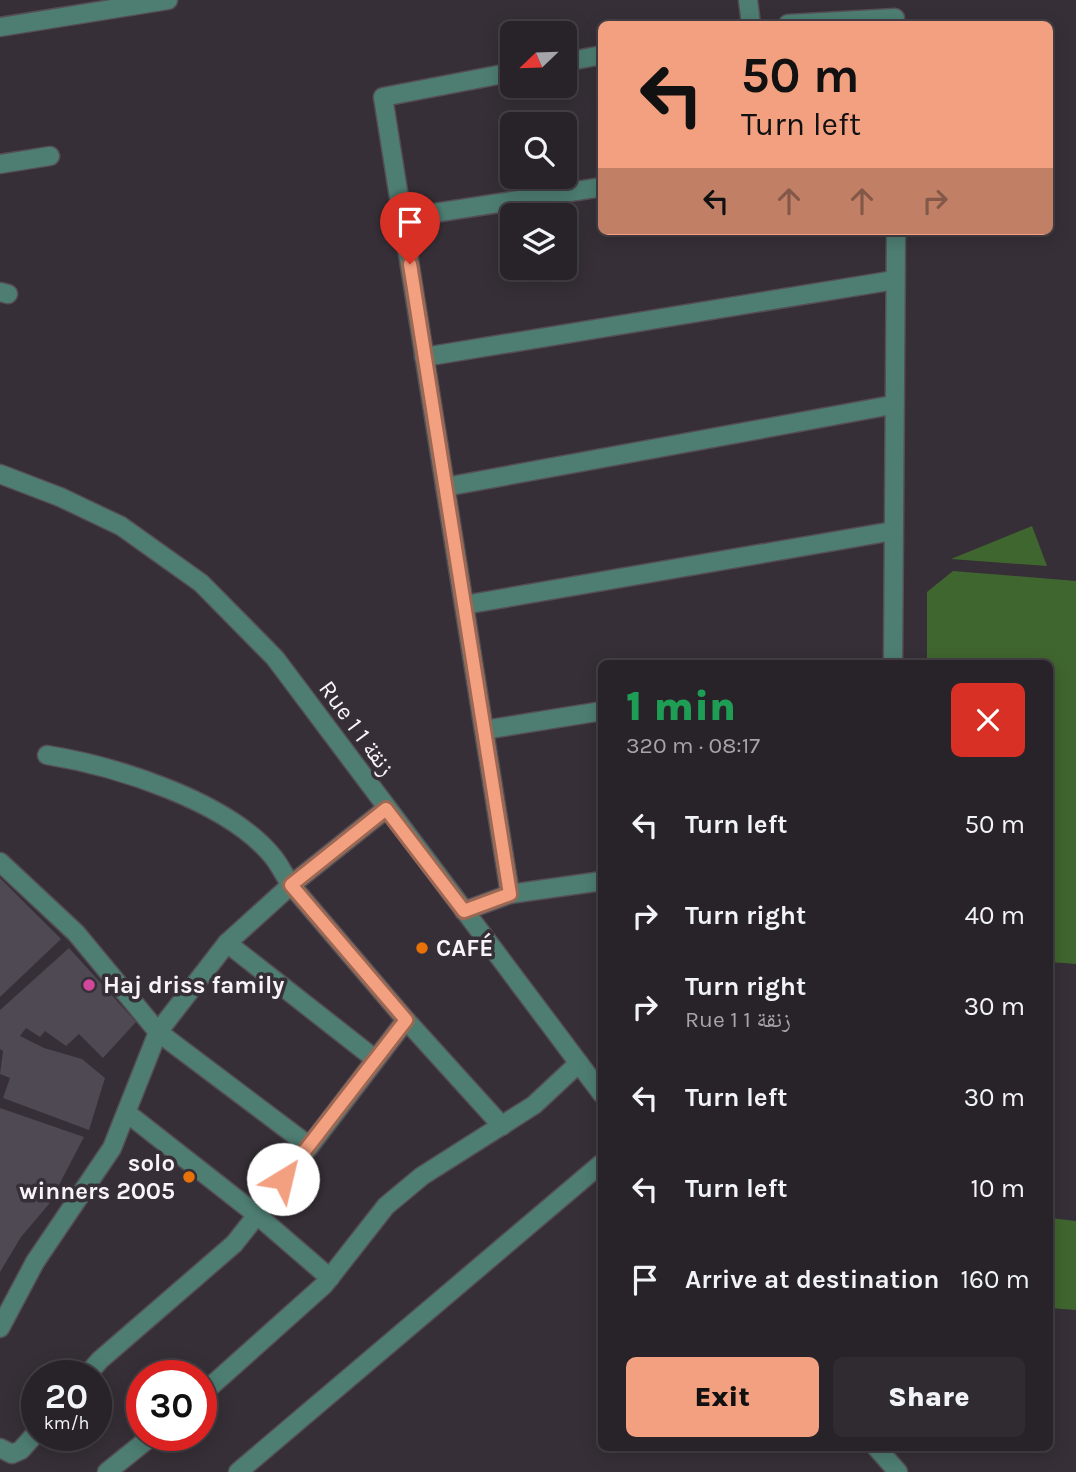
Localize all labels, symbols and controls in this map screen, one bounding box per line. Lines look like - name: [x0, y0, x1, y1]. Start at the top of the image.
- north arrow: [500, 21, 578, 98]
- map controls: [500, 21, 577, 280]
- text: 50 m: [741, 47, 859, 104]
- icon: left: [626, 49, 717, 140]
- text: Turn left: [741, 106, 861, 143]
- button: search: [500, 112, 577, 189]
- icon: left: [697, 182, 735, 220]
- icon: ahead: [770, 182, 808, 220]
- icon: ahead: [843, 182, 881, 220]
- icon: right: [916, 182, 954, 220]
- pin: [380, 192, 440, 264]
- icon: arrive: [391, 203, 429, 241]
- button: layers: [500, 203, 577, 280]
- street label: Rue 1 زنقة 1: [313, 675, 401, 781]
- text: 1 min: [626, 681, 736, 731]
- button: close: [951, 683, 1025, 757]
- text: 320 m · 08:17: [626, 732, 760, 759]
- icon: left: [626, 806, 664, 844]
- text: Turn left: [685, 809, 787, 840]
- text: 50 m: [964, 809, 1025, 840]
- icon: right: [626, 897, 664, 935]
- text: Turn right: [685, 900, 806, 931]
- text: 40 m: [965, 900, 1025, 931]
- place label: CAFÉ: [436, 932, 493, 962]
- marker: CAFÉ: [414, 940, 430, 956]
- place label: Haj driss family: [103, 971, 284, 999]
- text: Turn right: [685, 971, 806, 1002]
- marker: Haj driss family: [81, 977, 97, 993]
- icon: right: [626, 988, 664, 1026]
- text: 30 m: [964, 991, 1025, 1022]
- text: Rue 1 زنقة 1: [685, 1006, 791, 1033]
- icon: left: [626, 1079, 664, 1117]
- text: Turn left: [685, 1082, 787, 1113]
- text: 30 m: [964, 1082, 1025, 1113]
- position arrow: [246, 1142, 320, 1216]
- place label: solo winners 2005: [19, 1149, 175, 1205]
- marker: solo winners 2005: [181, 1169, 197, 1185]
- icon: left: [626, 1170, 664, 1208]
- text: Turn left: [685, 1173, 787, 1204]
- text: 10 m: [970, 1173, 1025, 1204]
- icon: arrive: [626, 1261, 664, 1299]
- text: Arrive at destination: [685, 1264, 939, 1295]
- text: 160 m: [960, 1264, 1030, 1295]
- button: Exit: [626, 1357, 819, 1437]
- button: Share: [833, 1357, 1025, 1437]
- speed limit sign: 30: [126, 1360, 217, 1451]
- text: 20: [45, 1376, 88, 1417]
- text: km/h: [44, 1412, 89, 1434]

